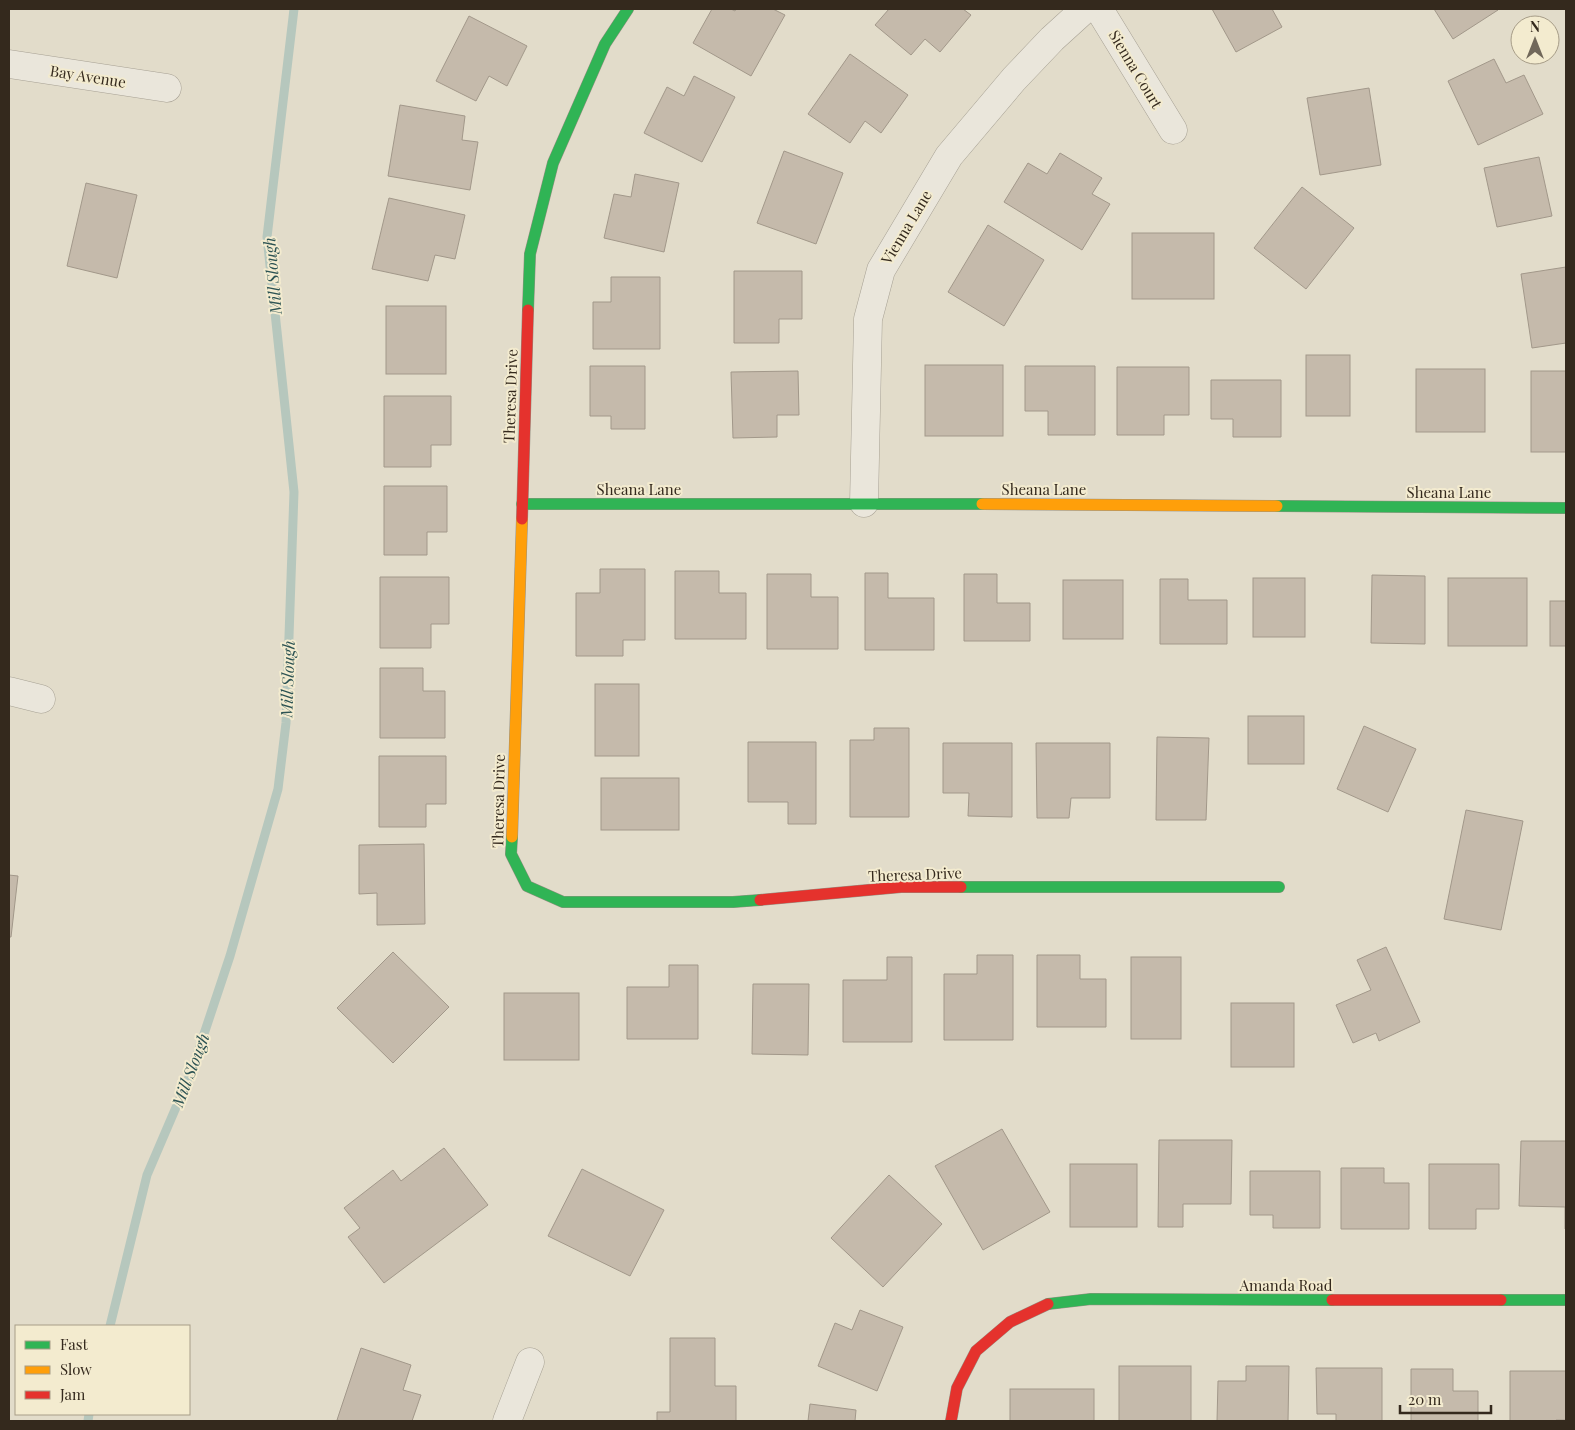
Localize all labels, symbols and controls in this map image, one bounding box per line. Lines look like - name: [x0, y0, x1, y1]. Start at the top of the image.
- north arrow: [1510, 15, 1560, 65]
- text: N: [1530, 17, 1540, 36]
- street label: Sienna Court: [1105, 26, 1168, 113]
- street label: Bay Avenue: [49, 60, 127, 92]
- street label: Vienna Lane: [876, 186, 936, 268]
- water label: Mill Slough: [258, 237, 286, 316]
- street label: Theresa Drive: [498, 349, 522, 443]
- street label: Sheana Lane: [597, 479, 681, 499]
- street label: Sheana Lane: [1002, 479, 1086, 499]
- street label: Sheana Lane: [1407, 482, 1491, 502]
- water label: Mill Slough: [275, 640, 299, 719]
- street label: Theresa Drive: [487, 754, 509, 848]
- street label: Theresa Drive: [868, 862, 962, 886]
- water label: Mill Slough: [166, 1030, 214, 1111]
- street label: Amanda Road: [1238, 1275, 1333, 1295]
- legend: [15, 1325, 190, 1415]
- text: Fast: [60, 1334, 89, 1354]
- text: Slow: [60, 1359, 92, 1379]
- scale bar: [1400, 1382, 1491, 1414]
- text: Jam: [59, 1384, 86, 1404]
- text: 20 m: [1408, 1389, 1442, 1409]

